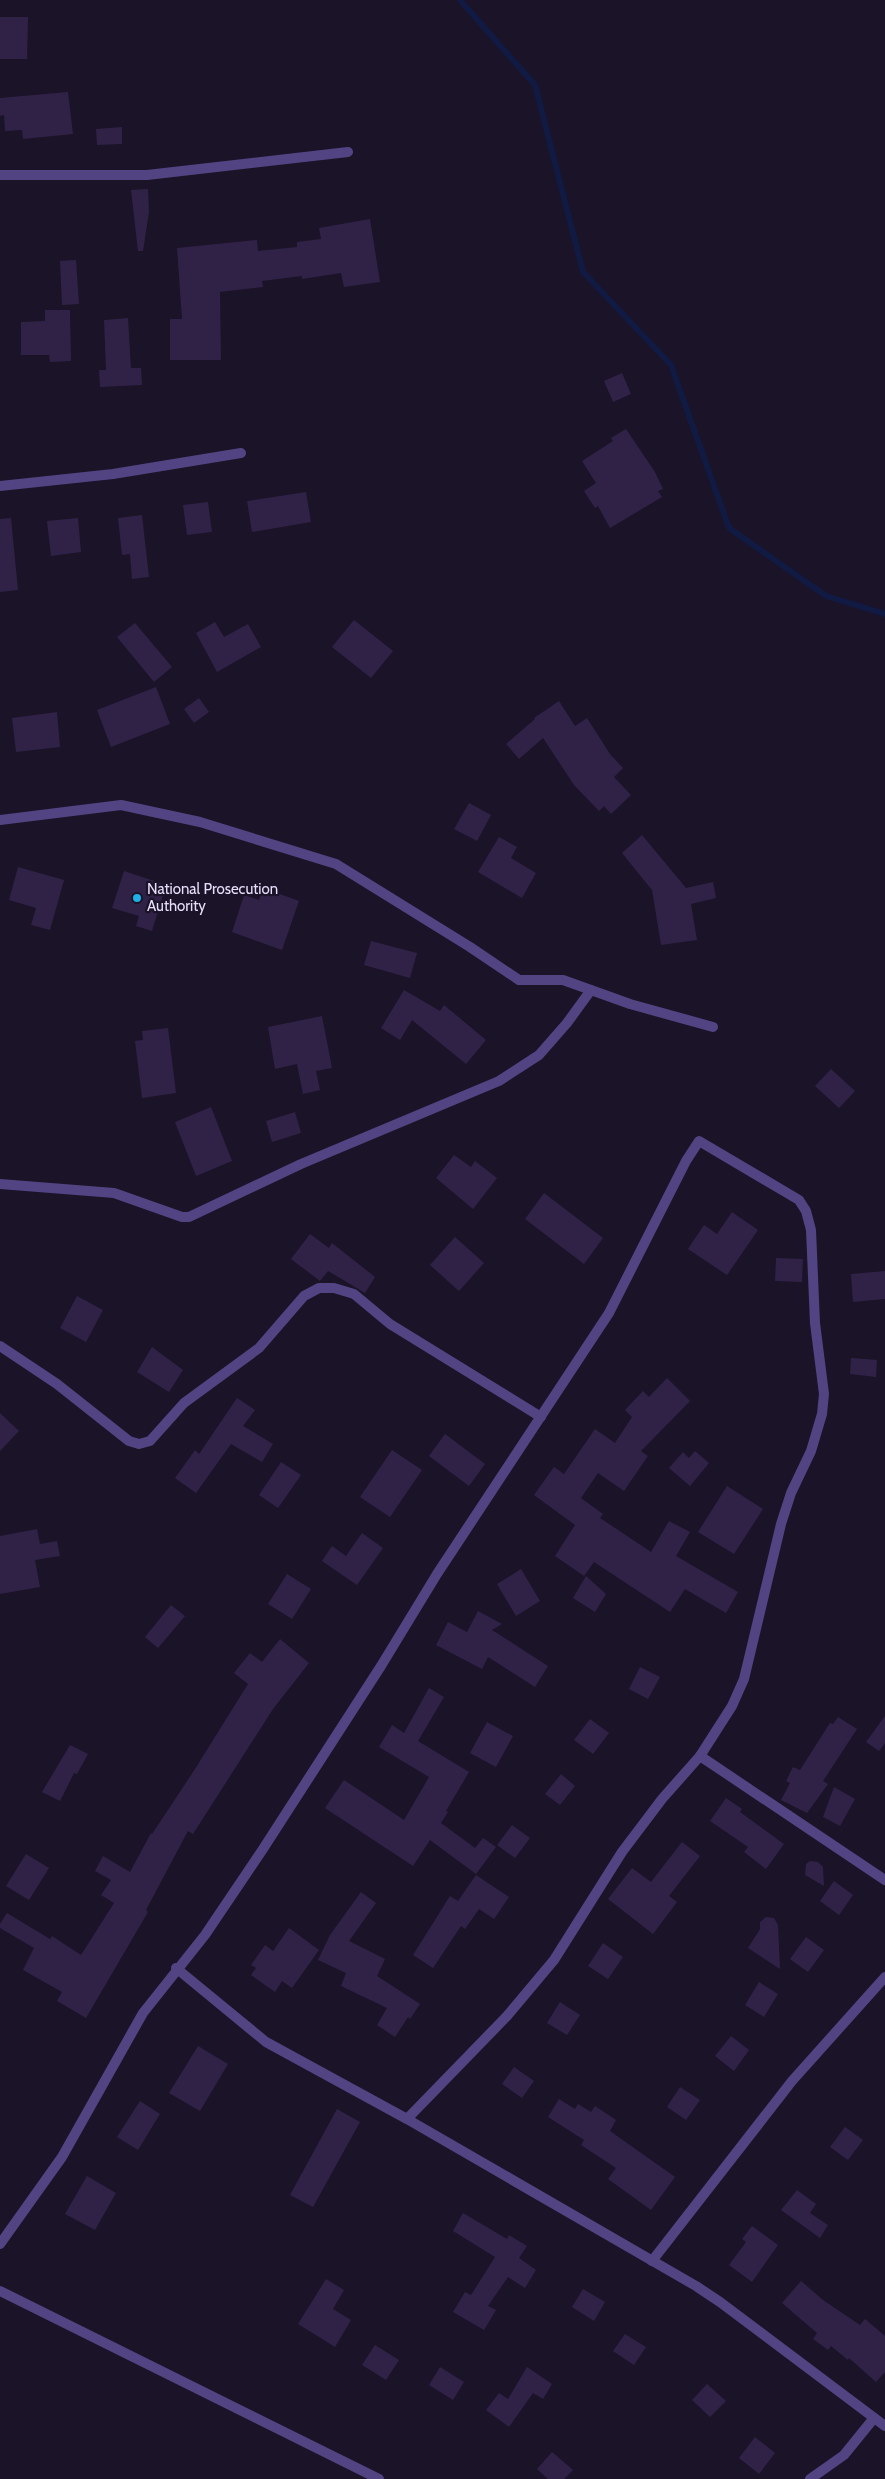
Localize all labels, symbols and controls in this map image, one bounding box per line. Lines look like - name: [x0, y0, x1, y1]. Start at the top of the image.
- place label: National Prosecution Authority: [147, 880, 278, 915]
- marker: National Prosecution Authority: [131, 892, 143, 904]

